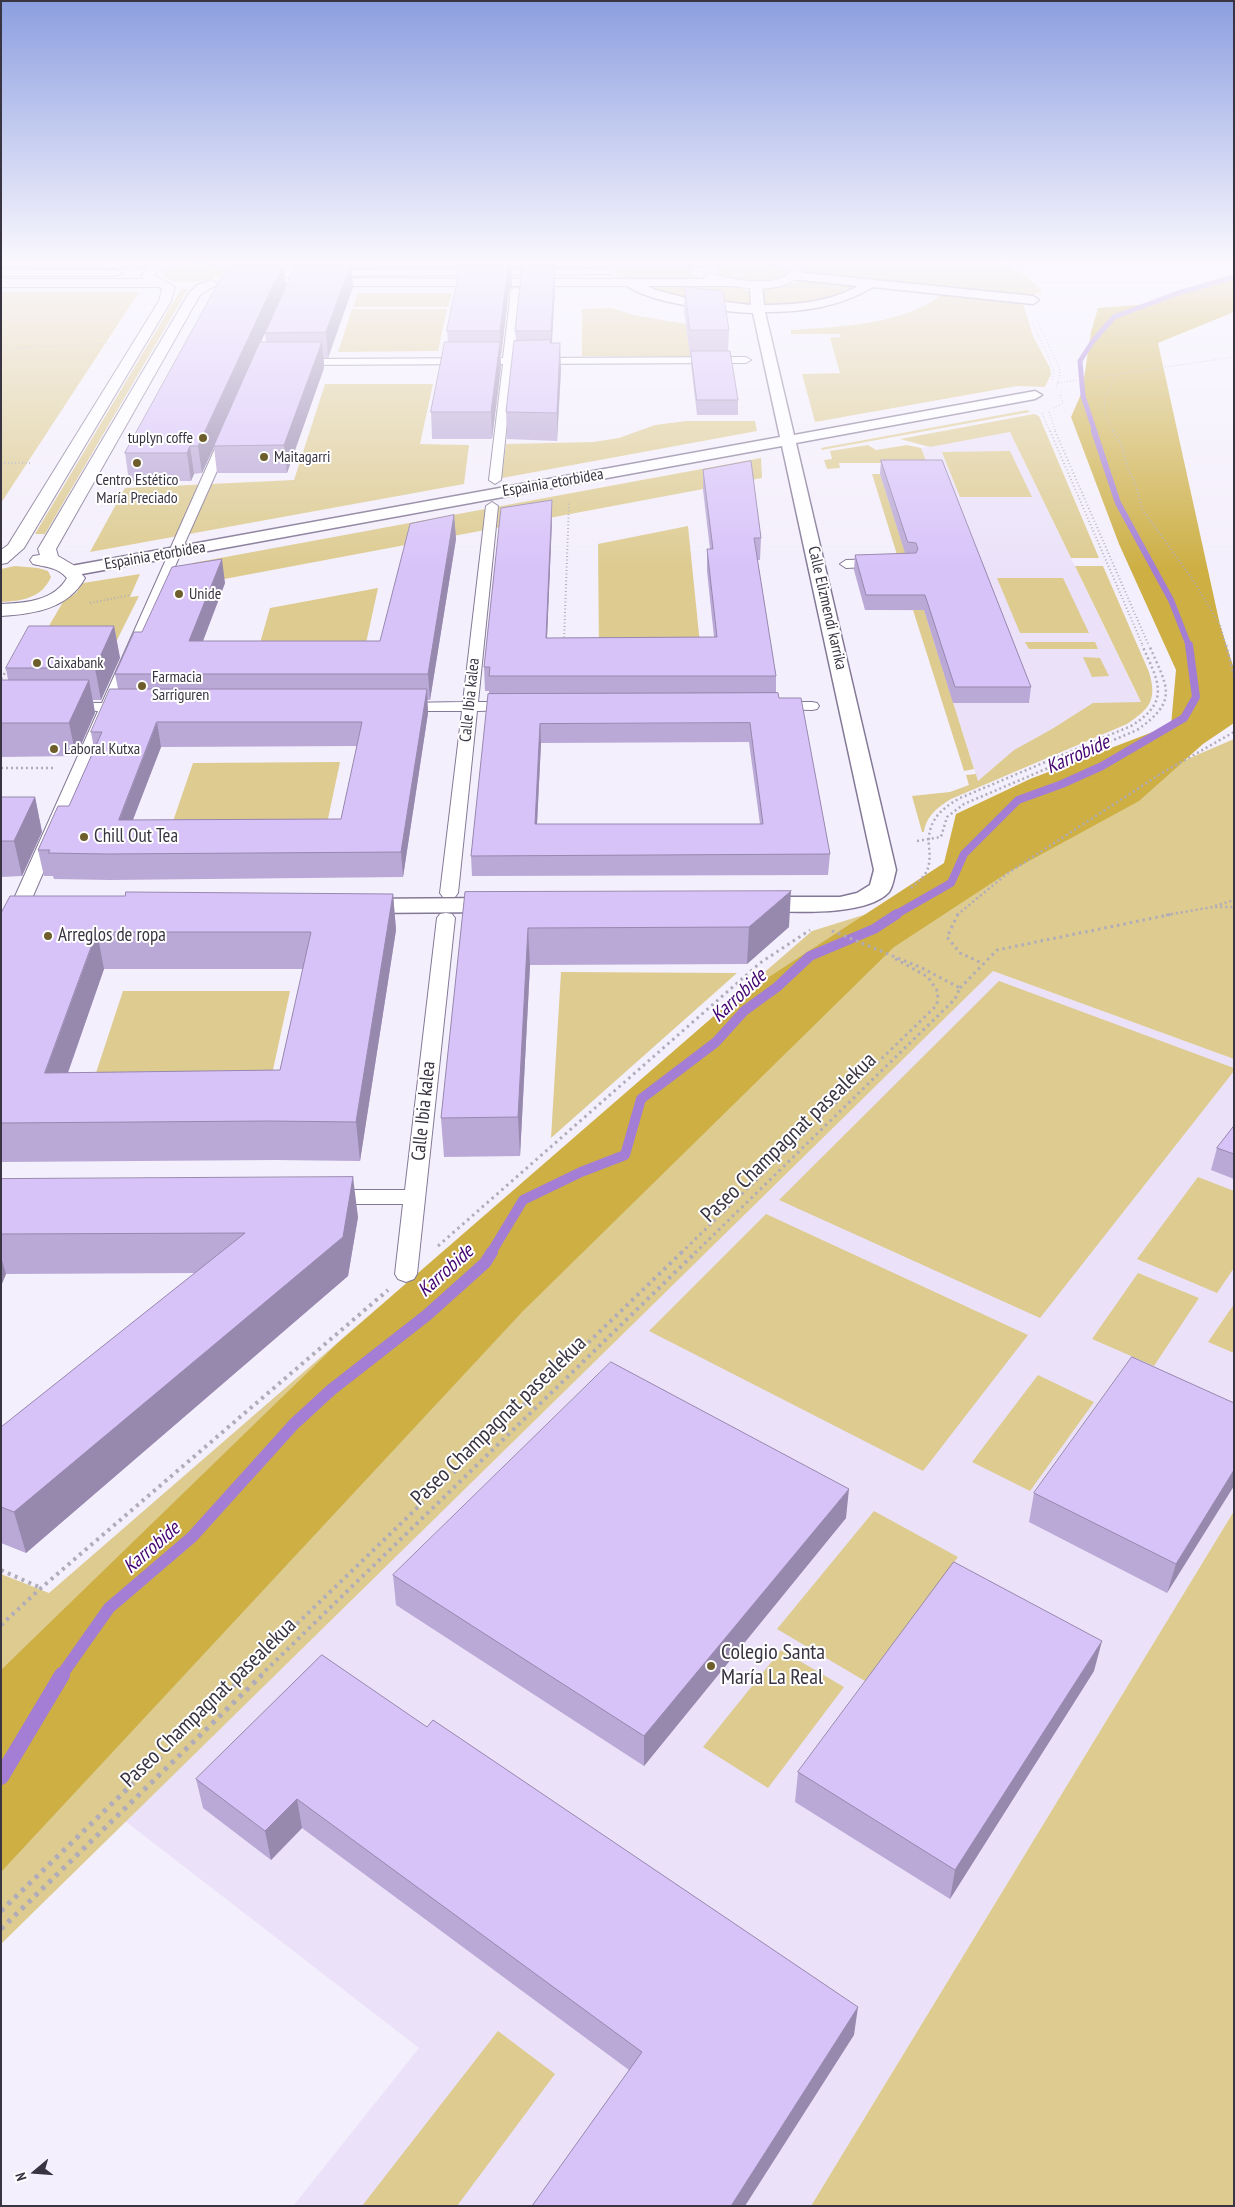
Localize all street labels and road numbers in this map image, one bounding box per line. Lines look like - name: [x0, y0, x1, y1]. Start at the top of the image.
- street label: Espainia etorbidea: [501, 465, 605, 501]
- street label: Espainia etorbidea: [103, 538, 207, 574]
- street label: Calle Elizmendi karrika: [803, 544, 851, 672]
- street label: Calle Ibia kalea: [456, 657, 484, 743]
- street label: Paseo Champagnat pasealekua: [696, 1047, 882, 1229]
- street label: Calle Ibia kalea: [407, 1060, 441, 1162]
- street label: Paseo Champagnat pasealekua: [406, 1330, 592, 1512]
- street label: Paseo Champagnat pasealekua: [116, 1612, 302, 1794]

